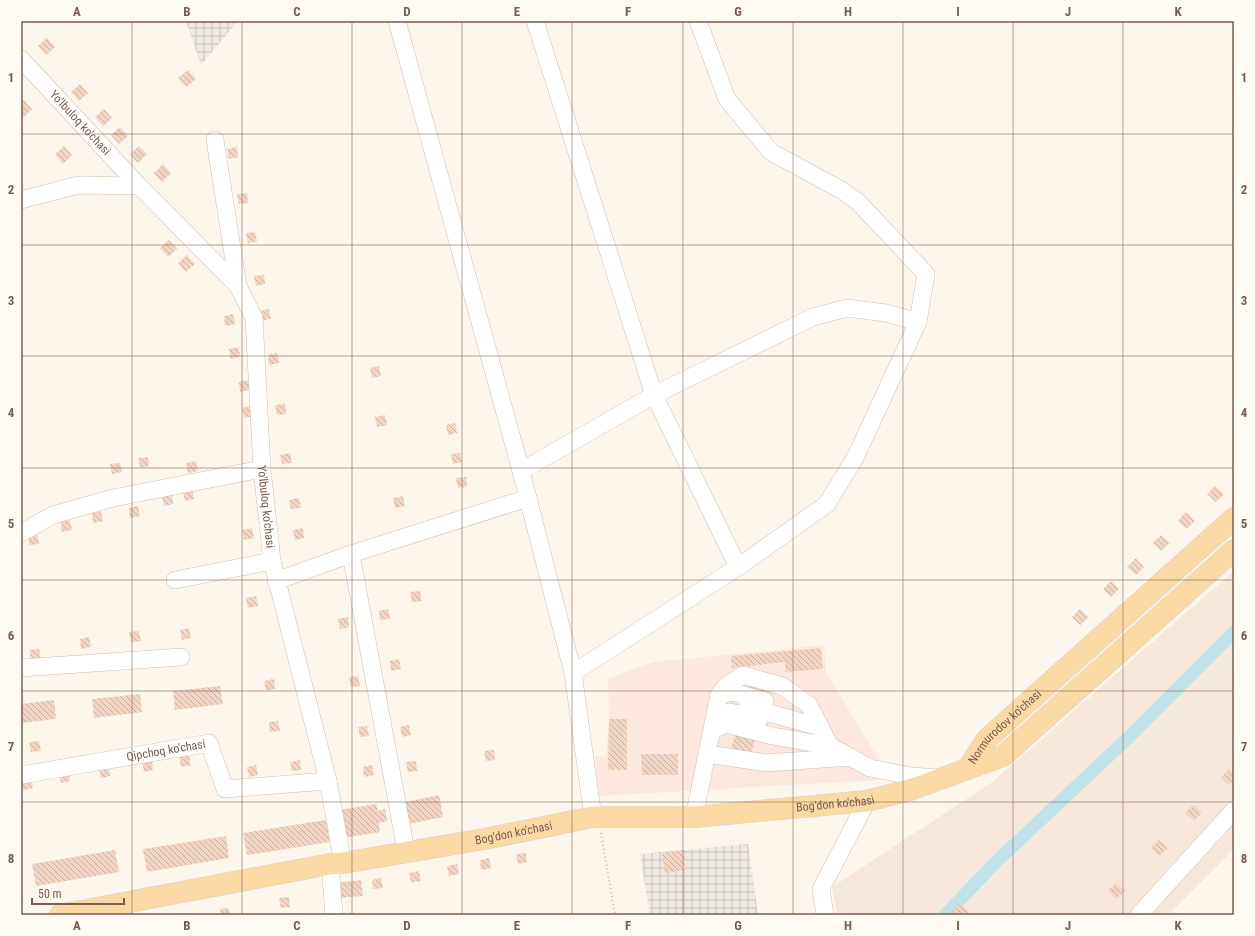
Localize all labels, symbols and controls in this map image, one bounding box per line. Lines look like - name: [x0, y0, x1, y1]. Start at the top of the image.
- text: A: [73, 4, 81, 19]
- text: B: [183, 4, 191, 19]
- text: C: [293, 4, 301, 19]
- text: D: [403, 4, 411, 19]
- text: E: [514, 4, 521, 19]
- text: F: [625, 4, 631, 19]
- text: G: [734, 4, 742, 19]
- text: H: [844, 4, 852, 19]
- text: I: [956, 4, 960, 19]
- text: J: [1065, 4, 1071, 19]
- text: K: [1174, 4, 1182, 19]
- text: 1: [8, 70, 14, 85]
- text: 1: [1241, 70, 1247, 85]
- street label: Yo'lbuloq ko'chasi: [47, 88, 114, 158]
- text: 2: [8, 182, 15, 197]
- text: 2: [1241, 182, 1248, 197]
- text: 3: [8, 293, 14, 308]
- text: 3: [1241, 293, 1247, 308]
- text: 4: [8, 405, 15, 420]
- text: 4: [1241, 405, 1248, 420]
- street label: Yo'lbuloq ko'chasi: [255, 465, 278, 549]
- text: 5: [8, 516, 15, 531]
- text: 5: [1241, 516, 1248, 531]
- text: 6: [8, 628, 15, 643]
- text: 6: [1241, 628, 1248, 643]
- street label: Normurodov ko'chasi: [965, 687, 1044, 767]
- street label: Qipchoq ko'chasi: [125, 737, 206, 764]
- text: 7: [8, 739, 15, 754]
- text: 7: [1241, 739, 1248, 754]
- street label: Bog'don ko'chasi: [796, 792, 876, 815]
- street label: Bog'don ko'chasi: [474, 818, 553, 847]
- text: 8: [8, 851, 14, 866]
- text: 8: [1241, 851, 1247, 866]
- scale bar: [32, 880, 124, 906]
- text: 50 m: [38, 887, 62, 901]
- text: A: [73, 918, 81, 933]
- text: B: [183, 918, 191, 933]
- text: C: [293, 918, 301, 933]
- text: D: [403, 918, 411, 933]
- text: E: [514, 918, 521, 933]
- text: F: [625, 918, 631, 933]
- text: G: [734, 918, 742, 933]
- text: H: [844, 918, 852, 933]
- text: I: [956, 918, 960, 933]
- text: J: [1065, 918, 1071, 933]
- text: K: [1174, 918, 1182, 933]

